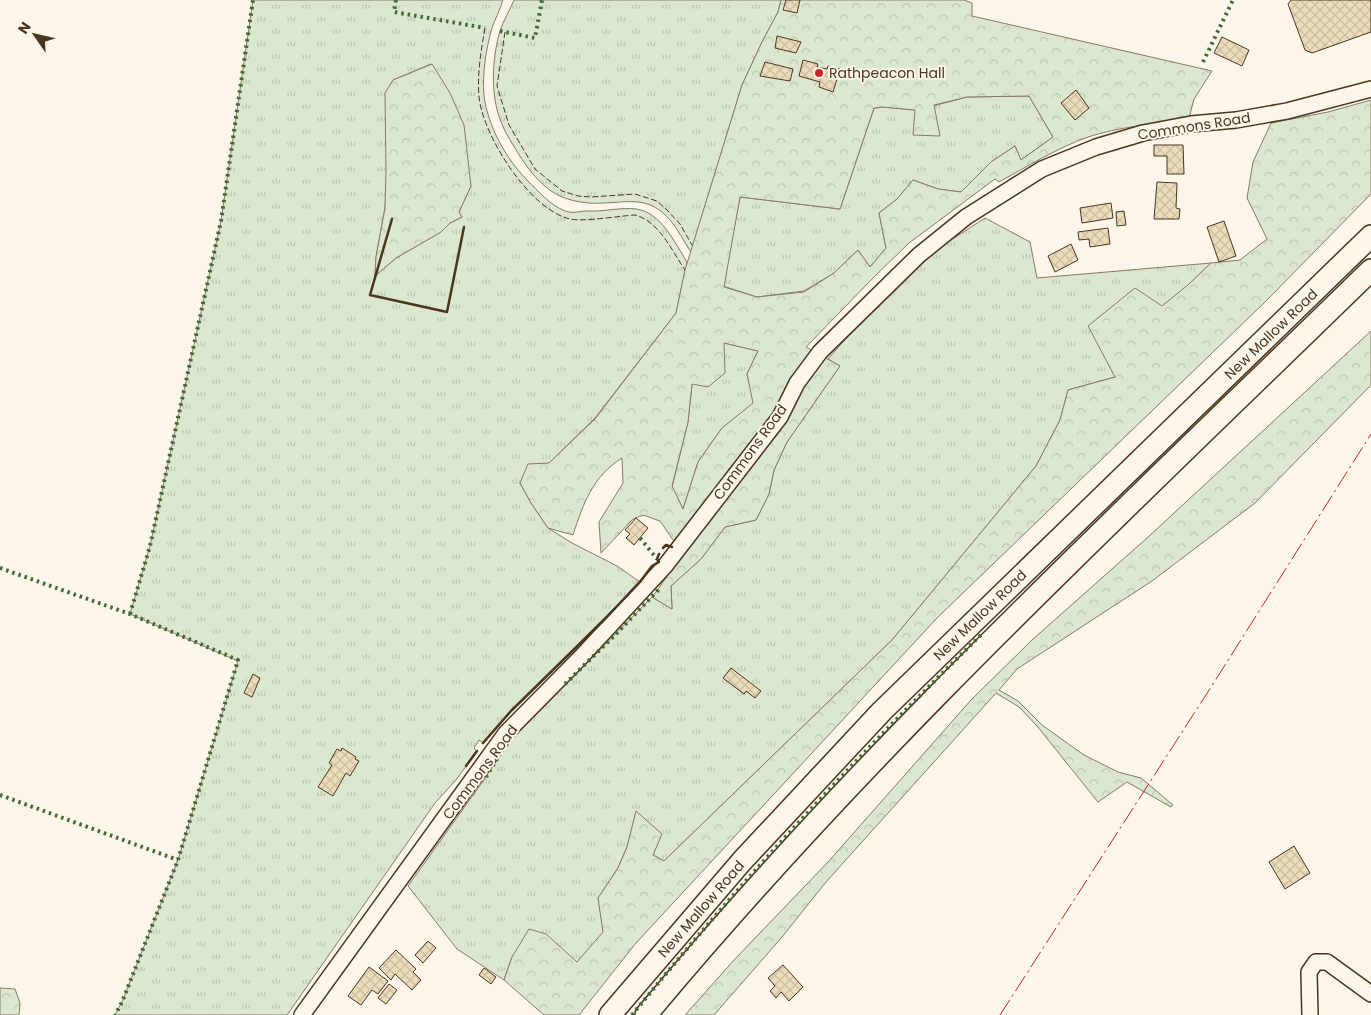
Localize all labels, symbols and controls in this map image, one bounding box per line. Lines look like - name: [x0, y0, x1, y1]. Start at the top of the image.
- north arrow: [10, 10, 60, 60]
- text: N: [13, 18, 35, 38]
- place label: Rathpeacon Hall: [829, 63, 945, 83]
- marker: Rathpeacon Hall: [813, 67, 825, 79]
- street label: Commons Road: [1136, 107, 1252, 145]
- street label: New Mallow Road: [1220, 284, 1322, 384]
- street label: Commons Road: [708, 400, 792, 504]
- street label: New Mallow Road: [929, 565, 1031, 665]
- street label: Commons Road: [438, 720, 522, 824]
- street label: New Mallow Road: [653, 856, 749, 962]

